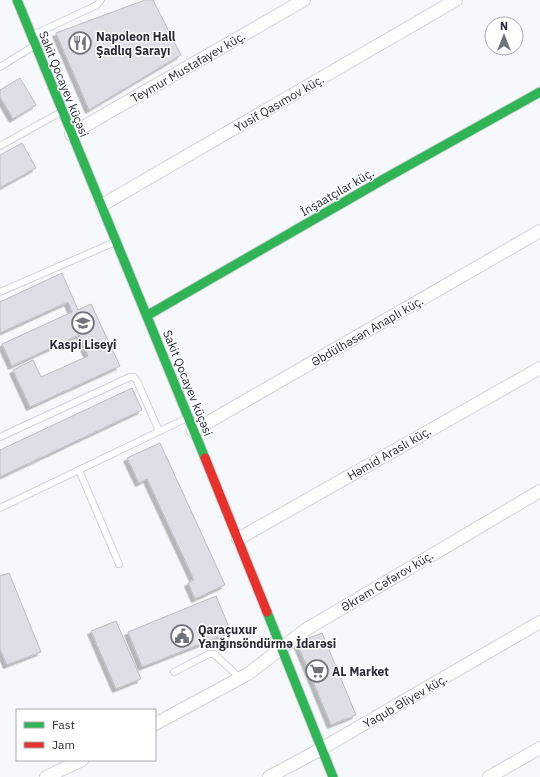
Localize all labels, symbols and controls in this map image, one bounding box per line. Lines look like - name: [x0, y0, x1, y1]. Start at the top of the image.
- north arrow: [484, 16, 524, 56]
- text: N: [500, 19, 508, 33]
- street label: Teymur Mustafayev küç.: [128, 28, 248, 106]
- street label: Sakit Qocayev küçəsi: [36, 29, 92, 139]
- place label: Napoleon Hall Şadlıq Sarayı: [96, 29, 176, 58]
- restaurant icon: Napoleon Hall Şadlıq Sarayı: [67, 30, 93, 56]
- street label: Yusif Qasımov küç.: [231, 71, 327, 135]
- street label: İnşaatçılar küç.: [297, 165, 377, 219]
- street label: Əbdülhəsən Anaplı küç.: [308, 293, 426, 369]
- school or university icon: Kaspi Liseyi: [70, 310, 96, 336]
- street label: Sakit Qocayev küçəsi: [160, 328, 216, 438]
- place label: Kaspi Liseyi: [49, 337, 117, 352]
- street label: Həmid Araslı küç.: [345, 423, 433, 483]
- street label: Əkrəm Cəfərov küç.: [338, 547, 436, 615]
- place label: Qaraçuxur Yanğınsöndürmə İdarəsi: [198, 622, 336, 651]
- public building icon: Qaraçuxur Yanğınsöndürmə İdarəsi: [169, 623, 195, 649]
- supermarket icon: AL Market: [304, 658, 330, 684]
- place label: AL Market: [332, 664, 389, 679]
- street label: Yaqub Əliyev küç.: [360, 671, 450, 731]
- legend: [16, 709, 156, 761]
- text: Fast: [52, 717, 75, 732]
- text: Jam: [52, 737, 75, 752]

